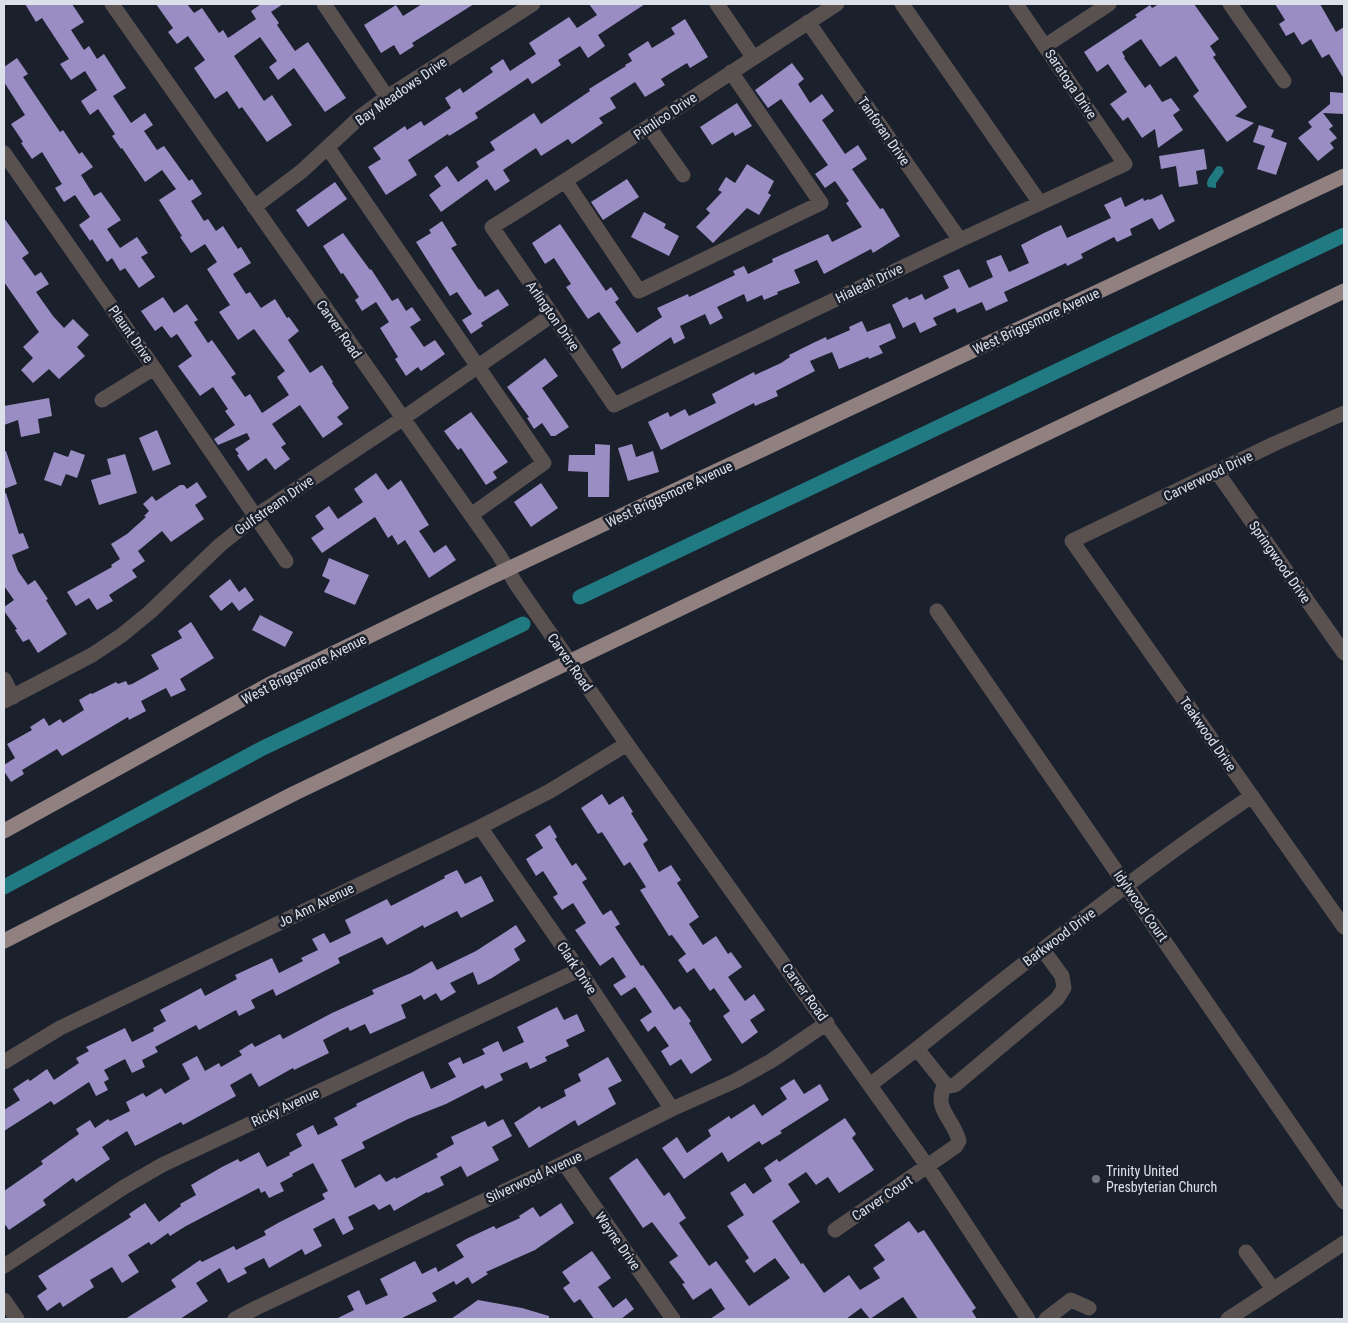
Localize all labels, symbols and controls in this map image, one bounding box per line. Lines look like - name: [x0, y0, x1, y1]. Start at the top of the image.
- street label: Saratoga Drive: [1042, 46, 1100, 122]
- street label: Bay Meadows Drive: [352, 53, 450, 128]
- street label: Pimlico Drive: [630, 89, 700, 143]
- street label: Tanforan Drive: [854, 94, 914, 169]
- street label: Hialeah Drive: [833, 260, 906, 306]
- street label: Arlington Drive: [523, 278, 583, 354]
- street label: West Briggsmore Avenue: [970, 284, 1102, 357]
- street label: Carver Road: [313, 297, 365, 361]
- street label: Plaunt Drive: [105, 302, 157, 366]
- street label: Carverwood Drive: [1161, 447, 1256, 504]
- street label: West Briggsmore Avenue: [603, 457, 735, 530]
- street label: Gulfstream Drive: [232, 472, 317, 538]
- street label: Springwood Drive: [1246, 518, 1314, 606]
- street label: West Briggsmore Avenue: [239, 630, 369, 707]
- street label: Carver Road: [544, 630, 596, 694]
- street label: Teakwood Drive: [1176, 694, 1240, 775]
- street label: Idylwood Court: [1111, 867, 1171, 945]
- street label: Jo Ann Avenue: [276, 880, 357, 930]
- street label: Barkwood Drive: [1020, 904, 1099, 969]
- street label: Clark Drive: [554, 939, 601, 998]
- street label: Carver Road: [779, 960, 831, 1024]
- street label: Ricky Avenue: [249, 1084, 322, 1130]
- street label: Silverwood Avenue: [483, 1148, 585, 1206]
- place label: Trinity United Presbyterian Church: [1106, 1163, 1217, 1195]
- street label: Carver Court: [849, 1172, 915, 1224]
- marker: Trinity United Presbyterian Church: [1090, 1173, 1102, 1185]
- street label: Wayne Drive: [592, 1209, 644, 1274]

